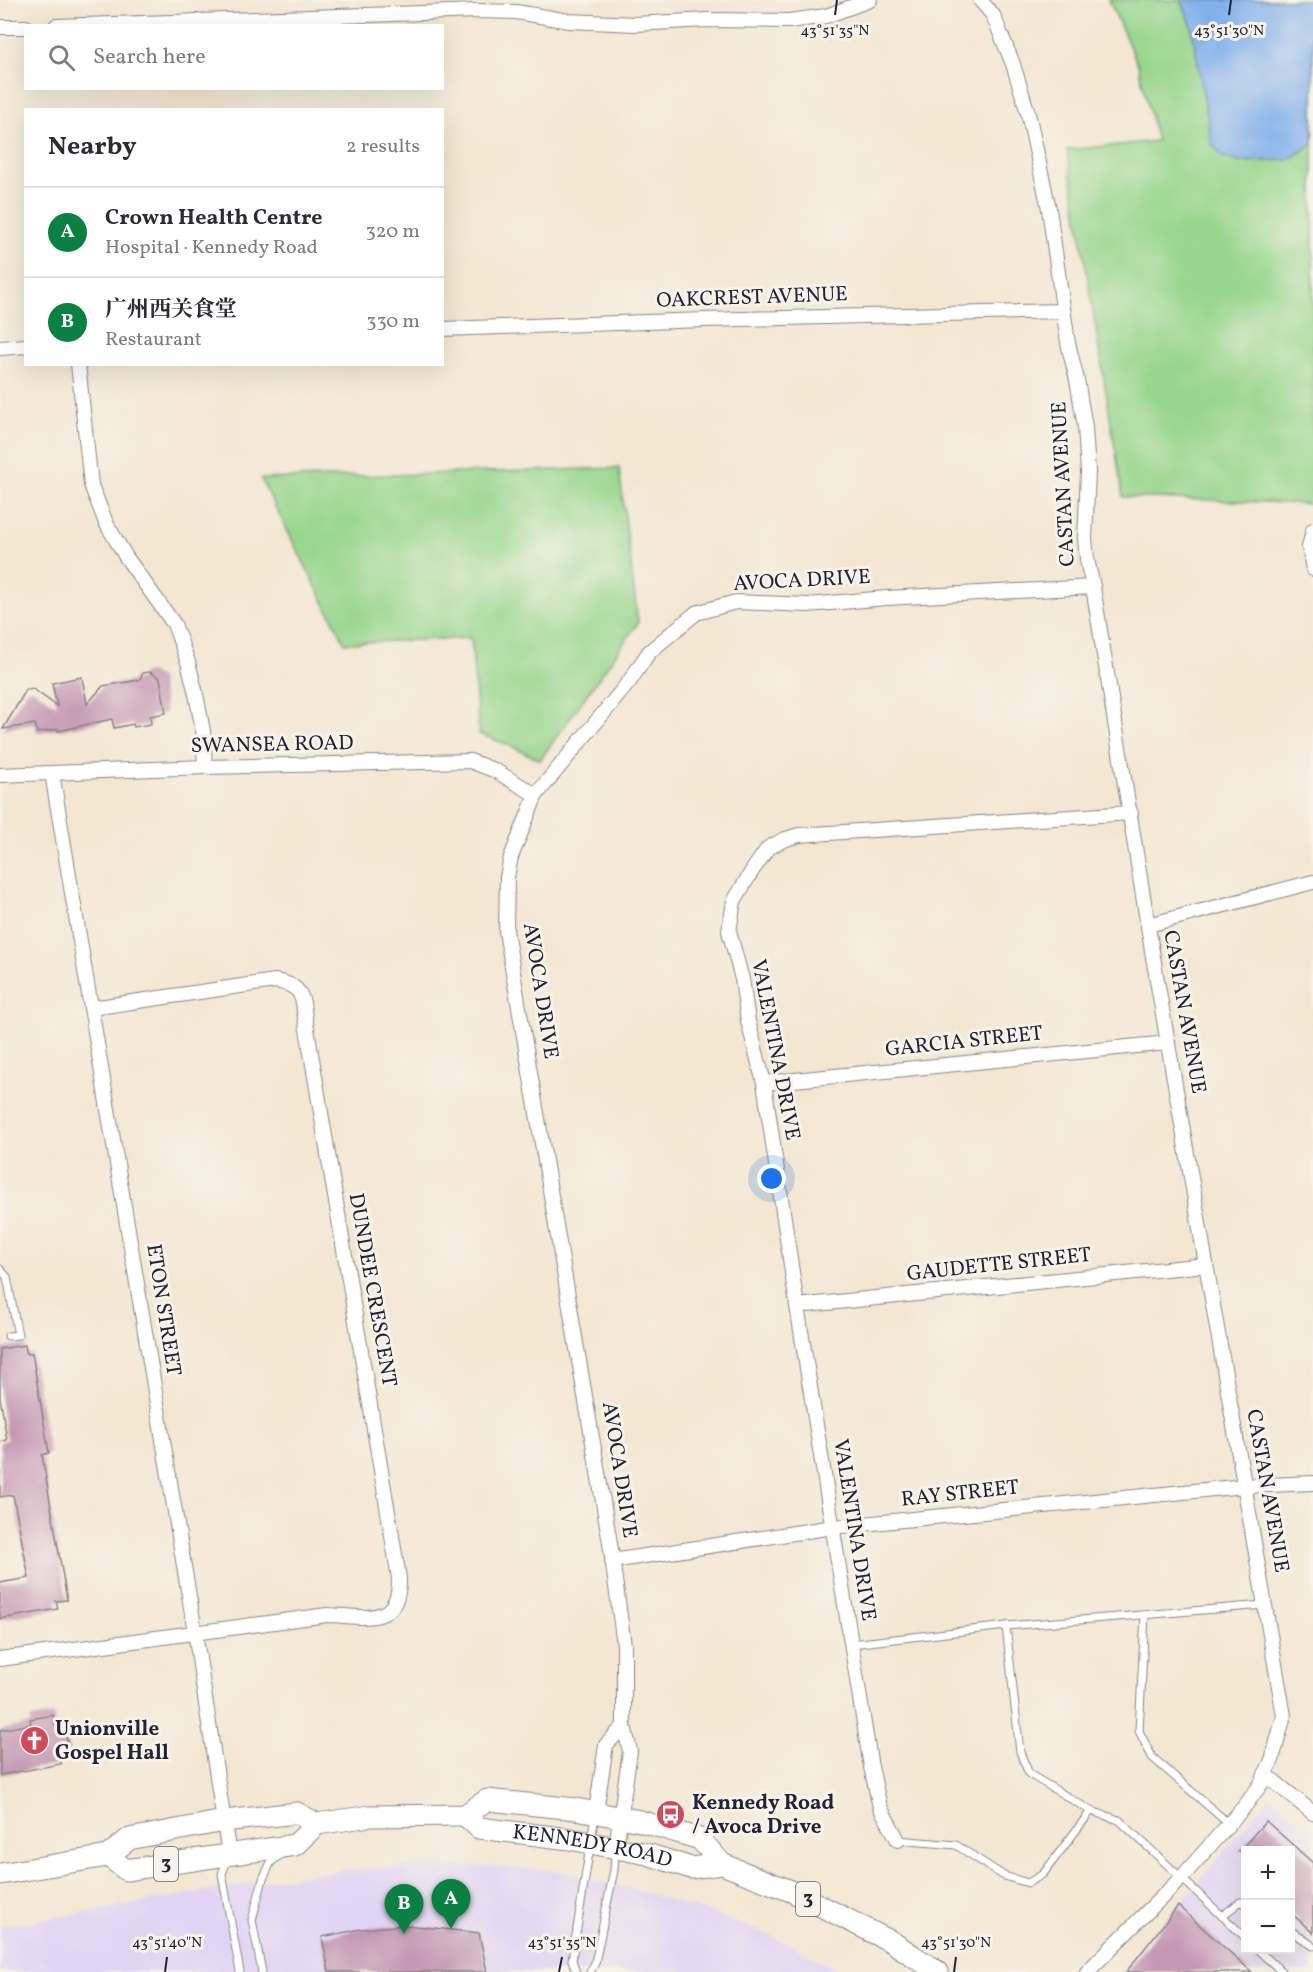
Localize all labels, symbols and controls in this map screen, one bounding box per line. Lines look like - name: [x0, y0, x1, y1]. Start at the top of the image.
- text: 43°51'35"N: [801, 21, 869, 42]
- text: 43°51'30"N: [1194, 21, 1264, 42]
- search box: [24, 24, 444, 90]
- icon: search: [45, 41, 78, 74]
- text: Search here: [93, 42, 206, 73]
- text: Nearby: [48, 129, 137, 165]
- text: 2 results: [346, 133, 420, 161]
- text: Crown Health Centre: [105, 203, 323, 234]
- text: A: [60, 218, 75, 246]
- text: 320 m: [365, 218, 420, 246]
- text: Hospital · Kennedy Road: [105, 234, 318, 262]
- street label: OAKCREST AVENUE: [656, 280, 848, 316]
- text: 广州西关食堂: [105, 295, 237, 326]
- text: B: [61, 308, 74, 336]
- text: 330 m: [366, 308, 420, 336]
- text: Restaurant: [105, 326, 202, 354]
- street label: CASTAN AVENUE: [1045, 401, 1083, 567]
- street label: AVOCA DRIVE: [733, 563, 871, 599]
- street label: SWANSEA ROAD: [190, 729, 354, 761]
- street label: AVOCA DRIVE: [515, 921, 565, 1061]
- street label: CASTAN AVENUE: [1155, 928, 1213, 1096]
- street label: VALENTINA DRIVE: [743, 957, 807, 1143]
- street label: GARCIA STREET: [884, 1019, 1044, 1065]
- your location: [757, 1164, 786, 1193]
- street label: DUNDEE CRESCENT: [341, 1191, 403, 1389]
- street label: GAUDETTE STREET: [905, 1241, 1093, 1289]
- street label: ETON STREET: [138, 1242, 188, 1378]
- street label: AVOCA DRIVE: [594, 1400, 644, 1540]
- street label: CASTAN AVENUE: [1238, 1407, 1296, 1575]
- street label: VALENTINA DRIVE: [825, 1437, 883, 1623]
- street label: RAY STREET: [900, 1473, 1020, 1515]
- place label: Unionville Gospel Hall: [55, 1715, 169, 1768]
- church icon: Unionville Gospel Hall: [18, 1725, 50, 1757]
- place label: Kennedy Road / Avoca Drive: [692, 1789, 835, 1842]
- bus stop icon: Kennedy Road / Avoca Drive: [655, 1799, 687, 1831]
- street label: KENNEDY ROAD: [511, 1818, 676, 1876]
- map controls: [1241, 1846, 1295, 1954]
- button: +: [1241, 1846, 1295, 1900]
- road number: 3: [154, 1847, 178, 1881]
- pin: A: [432, 1880, 470, 1929]
- road number: 3: [796, 1882, 820, 1916]
- pin: B: [384, 1884, 424, 1934]
- button: −: [1241, 1900, 1295, 1954]
- text: 43°51'40"N: [132, 1933, 202, 1954]
- text: 43°51'35"N: [528, 1933, 596, 1954]
- text: 43°51'30"N: [921, 1933, 991, 1954]

